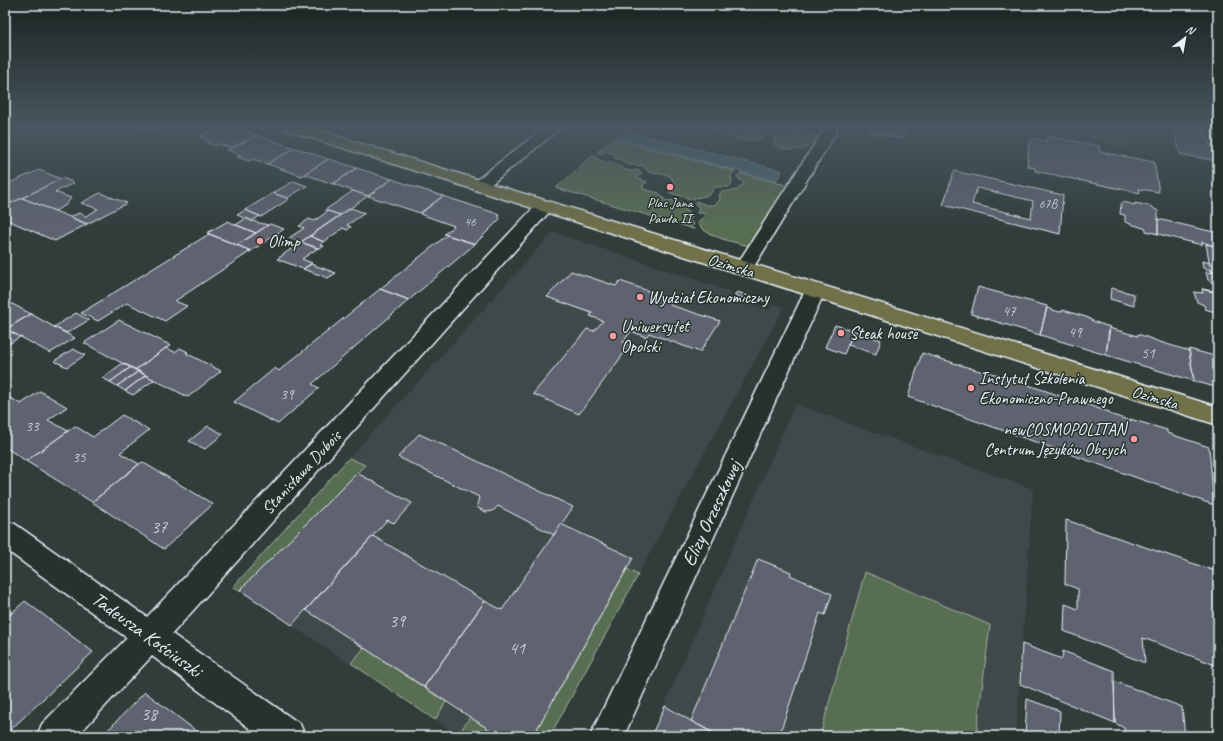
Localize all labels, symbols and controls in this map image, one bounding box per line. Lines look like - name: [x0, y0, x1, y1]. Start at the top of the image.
- north arrow: [1165, 18, 1205, 58]
- text: N: [1184, 22, 1199, 38]
- marker: Plac Jana Pawła II: [665, 182, 675, 192]
- place label: Plac Jana Pawła II: [647, 194, 695, 227]
- house number: 67B: [1039, 196, 1058, 212]
- house number: 46: [464, 214, 477, 230]
- place label: Olimp: [268, 231, 301, 252]
- marker: Olimp: [255, 236, 265, 246]
- street label: Ozimska: [705, 249, 757, 283]
- place label: Wydział Ekonomiczny: [648, 287, 770, 308]
- marker: Wydział Ekonomiczny: [635, 292, 645, 302]
- house number: 47: [1002, 302, 1017, 321]
- place label: Uniwersytet Opolski: [621, 316, 691, 357]
- place label: Steak house: [849, 323, 919, 344]
- house number: 49: [1068, 323, 1083, 342]
- marker: Steak house: [836, 328, 846, 338]
- marker: Uniwersytet Opolski: [608, 331, 618, 341]
- house number: 51: [1141, 344, 1156, 363]
- place label: Instytut Szkolenia Ekonomiczno-Prawnego: [979, 368, 1114, 409]
- street label: Ozimska: [1129, 381, 1181, 415]
- marker: Instytut Szkolenia Ekonomiczno-Prawnego: [966, 383, 976, 393]
- house number: 39: [280, 385, 295, 404]
- house number: 33: [25, 417, 40, 436]
- place label: newCOSMOPOLITAN Centrum Języków Obcych: [984, 419, 1129, 460]
- street label: Stanisława Dubois: [257, 424, 347, 519]
- marker: newCOSMOPOLITAN Centrum Języków Obcych: [1129, 434, 1139, 444]
- house number: 35: [72, 448, 87, 467]
- street label: Elizy Orzeszkowej: [676, 455, 748, 570]
- house number: 37: [151, 516, 168, 538]
- street label: Tadeusza Kościuszki: [87, 586, 208, 684]
- house number: 39: [389, 610, 407, 632]
- house number: 41: [509, 637, 526, 659]
- house number: 38: [141, 703, 159, 725]

